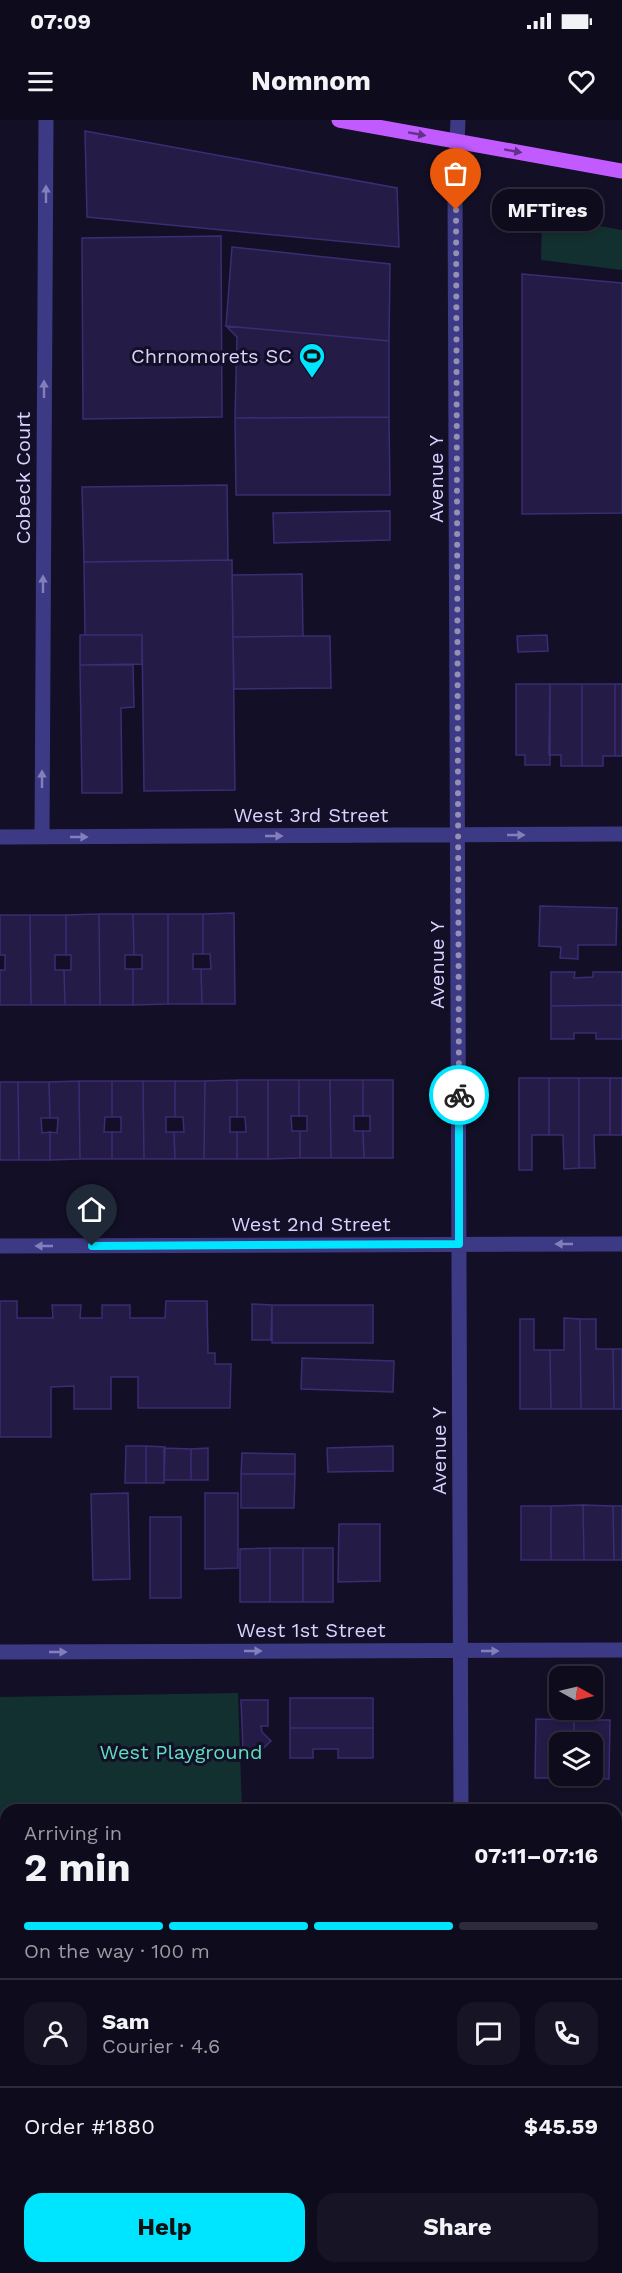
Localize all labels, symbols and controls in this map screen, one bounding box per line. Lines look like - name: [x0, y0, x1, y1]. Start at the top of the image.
- text: 07:09: [30, 9, 91, 34]
- icon: menu: [24, 65, 57, 98]
- text: Nomnom: [251, 65, 371, 97]
- icon: heart: [565, 65, 598, 98]
- one-way arrow: [408, 130, 427, 139]
- one-way arrow: [504, 147, 523, 156]
- pin: [430, 148, 481, 210]
- icon: bag: [439, 157, 472, 190]
- one-way arrow: [41, 184, 51, 203]
- callout: MFTires: [492, 189, 603, 231]
- text: MFTires: [508, 198, 587, 222]
- sports icon: Chrnomorets SC: [297, 341, 327, 379]
- place label: Chrnomorets SC: [131, 344, 292, 368]
- one-way arrow: [40, 379, 49, 398]
- street label: Cobeck Court: [11, 411, 35, 544]
- street label: Avenue Y: [424, 434, 448, 523]
- one-way arrow: [38, 574, 48, 593]
- one-way arrow: [37, 769, 47, 788]
- street label: West 3rd Street: [234, 803, 389, 827]
- one-way arrow: [507, 830, 526, 840]
- one-way arrow: [265, 831, 284, 841]
- one-way arrow: [70, 832, 89, 842]
- street label: Avenue Y: [425, 920, 449, 1009]
- courier: [429, 1065, 489, 1125]
- icon: bike: [443, 1079, 476, 1112]
- pin: [66, 1184, 117, 1246]
- icon: home: [75, 1193, 108, 1226]
- street label: West 2nd Street: [231, 1212, 391, 1236]
- one-way arrow: [554, 1239, 573, 1249]
- one-way arrow: [34, 1241, 53, 1251]
- street label: Avenue Y: [427, 1406, 451, 1495]
- street label: West 1st Street: [236, 1618, 386, 1642]
- one-way arrow: [244, 1646, 263, 1656]
- one-way arrow: [481, 1646, 500, 1656]
- one-way arrow: [49, 1647, 68, 1657]
- north arrow: [549, 1666, 603, 1720]
- map controls: [549, 1666, 603, 1786]
- button: layers: [549, 1732, 603, 1786]
- park label: West Playground: [100, 1740, 262, 1764]
- text: Arriving in: [24, 1821, 122, 1845]
- text: 07:11–07:16: [474, 1843, 598, 1868]
- text: 2 min: [24, 1845, 131, 1890]
- text: On the way · 100 m: [24, 1939, 210, 1963]
- button: person: [24, 2002, 87, 2065]
- button: chat: [457, 2002, 520, 2065]
- button: phone: [535, 2002, 598, 2065]
- text: Sam: [102, 2009, 150, 2034]
- text: Courier · 4.6: [102, 2034, 220, 2058]
- text: Order #1880: [24, 2114, 155, 2139]
- text: $45.59: [524, 2114, 598, 2139]
- button: Help: [24, 2193, 305, 2262]
- button: Share: [317, 2193, 598, 2262]

